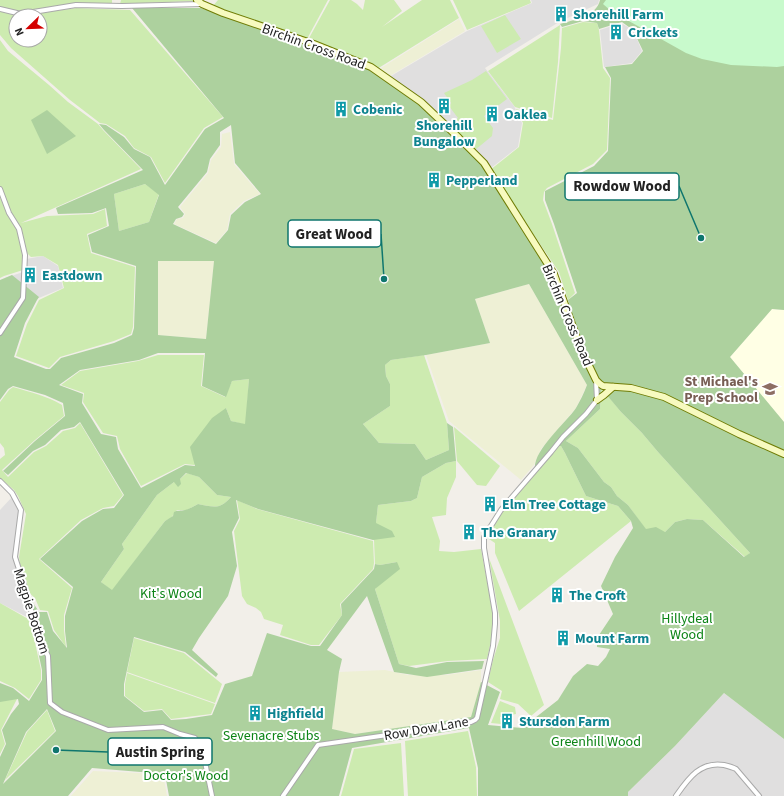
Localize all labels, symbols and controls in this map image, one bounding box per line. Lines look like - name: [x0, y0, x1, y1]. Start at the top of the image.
- building icon: Shorehill Farm: [552, 5, 570, 23]
- place label: Shorehill Farm: [573, 5, 664, 25]
- north arrow: [8, 8, 48, 48]
- street label: Birchin Cross Road: [259, 19, 368, 75]
- building icon: Crickets: [607, 23, 625, 41]
- place label: Crickets: [628, 23, 678, 43]
- text: N: [11, 25, 28, 38]
- building icon: Shorehill Bungalow: [435, 97, 453, 115]
- building icon: Cobenic: [332, 100, 350, 118]
- place label: Cobenic: [353, 100, 403, 120]
- building icon: Oaklea: [483, 105, 501, 123]
- place label: Oaklea: [504, 105, 547, 125]
- place label: Shorehill Bungalow: [413, 116, 475, 152]
- building icon: Pepperland: [425, 171, 443, 189]
- place label: Pepperland: [446, 171, 518, 191]
- callout: Rowdow Wood: [565, 173, 679, 200]
- text: Rowdow Wood: [573, 176, 671, 197]
- callout: Great Wood: [288, 220, 381, 247]
- text: Great Wood: [296, 224, 372, 245]
- street label: Birchin Cross Road: [537, 261, 598, 370]
- building icon: Eastdown: [21, 266, 39, 284]
- place label: Eastdown: [42, 266, 103, 286]
- place label: St Michael's Prep School: [684, 372, 758, 408]
- school or university icon: St Michael's Prep School: [761, 380, 779, 398]
- building icon: Elm Tree Cottage: [481, 495, 499, 513]
- place label: Elm Tree Cottage: [502, 495, 606, 515]
- building icon: The Granary: [460, 523, 478, 541]
- place label: The Granary: [481, 523, 557, 543]
- street label: Magpie Bottom: [8, 566, 54, 657]
- park label: Kit's Wood: [140, 584, 202, 604]
- building icon: The Croft: [548, 586, 566, 604]
- place label: The Croft: [569, 586, 626, 606]
- park label: Hillydeal Wood: [661, 609, 713, 645]
- building icon: Mount Farm: [554, 629, 572, 647]
- place label: Mount Farm: [575, 629, 649, 649]
- building icon: Highfield: [246, 704, 264, 722]
- place label: Highfield: [267, 704, 324, 724]
- street label: Row Dow Lane: [382, 712, 470, 746]
- building icon: Stursdon Farm: [498, 712, 516, 730]
- place label: Stursdon Farm: [519, 712, 610, 732]
- park label: Sevenacre Stubs: [223, 726, 319, 746]
- park label: Greenhill Wood: [551, 732, 641, 752]
- callout: Austin Spring: [108, 738, 212, 765]
- text: Austin Spring: [115, 742, 204, 763]
- park label: Doctor's Wood: [143, 766, 229, 786]

